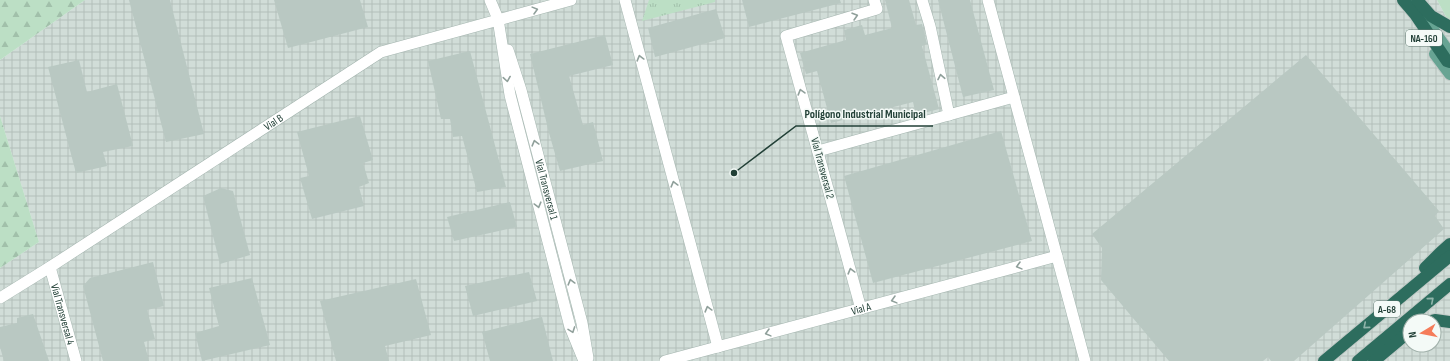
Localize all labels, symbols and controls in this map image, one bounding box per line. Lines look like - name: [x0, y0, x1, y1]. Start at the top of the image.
- one-way arrow: [531, 6, 538, 14]
- one-way arrow: [851, 12, 858, 21]
- road number: NA-160: [1406, 30, 1442, 46]
- one-way arrow: [636, 55, 645, 62]
- one-way arrow: [937, 74, 946, 80]
- one-way arrow: [502, 76, 511, 82]
- one-way arrow: [798, 88, 806, 95]
- callout: Polígono Industrial Municipal: [796, 102, 933, 126]
- text: Polígono Industrial Municipal: [804, 107, 926, 122]
- street label: Vial B: [262, 111, 285, 133]
- street label: Vial Transversal 2: [808, 136, 837, 200]
- one-way arrow: [531, 139, 540, 146]
- street label: Vial Transversal 1: [532, 158, 561, 221]
- one-way arrow: [670, 180, 679, 187]
- one-way arrow: [534, 202, 542, 208]
- one-way arrow: [1016, 261, 1023, 270]
- one-way arrow: [847, 268, 856, 275]
- one-way arrow: [567, 279, 576, 286]
- street label: Vial Transversal 4: [48, 282, 77, 347]
- one-way arrow: [890, 295, 897, 304]
- one-way arrow: [1426, 297, 1433, 304]
- street label: Vial A: [850, 300, 873, 318]
- road number: A-68: [1374, 301, 1400, 317]
- one-way arrow: [704, 306, 713, 313]
- north arrow: [1402, 313, 1442, 353]
- one-way arrow: [1364, 321, 1371, 328]
- one-way arrow: [567, 327, 576, 334]
- one-way arrow: [765, 329, 771, 337]
- text: N: [1406, 331, 1420, 339]

